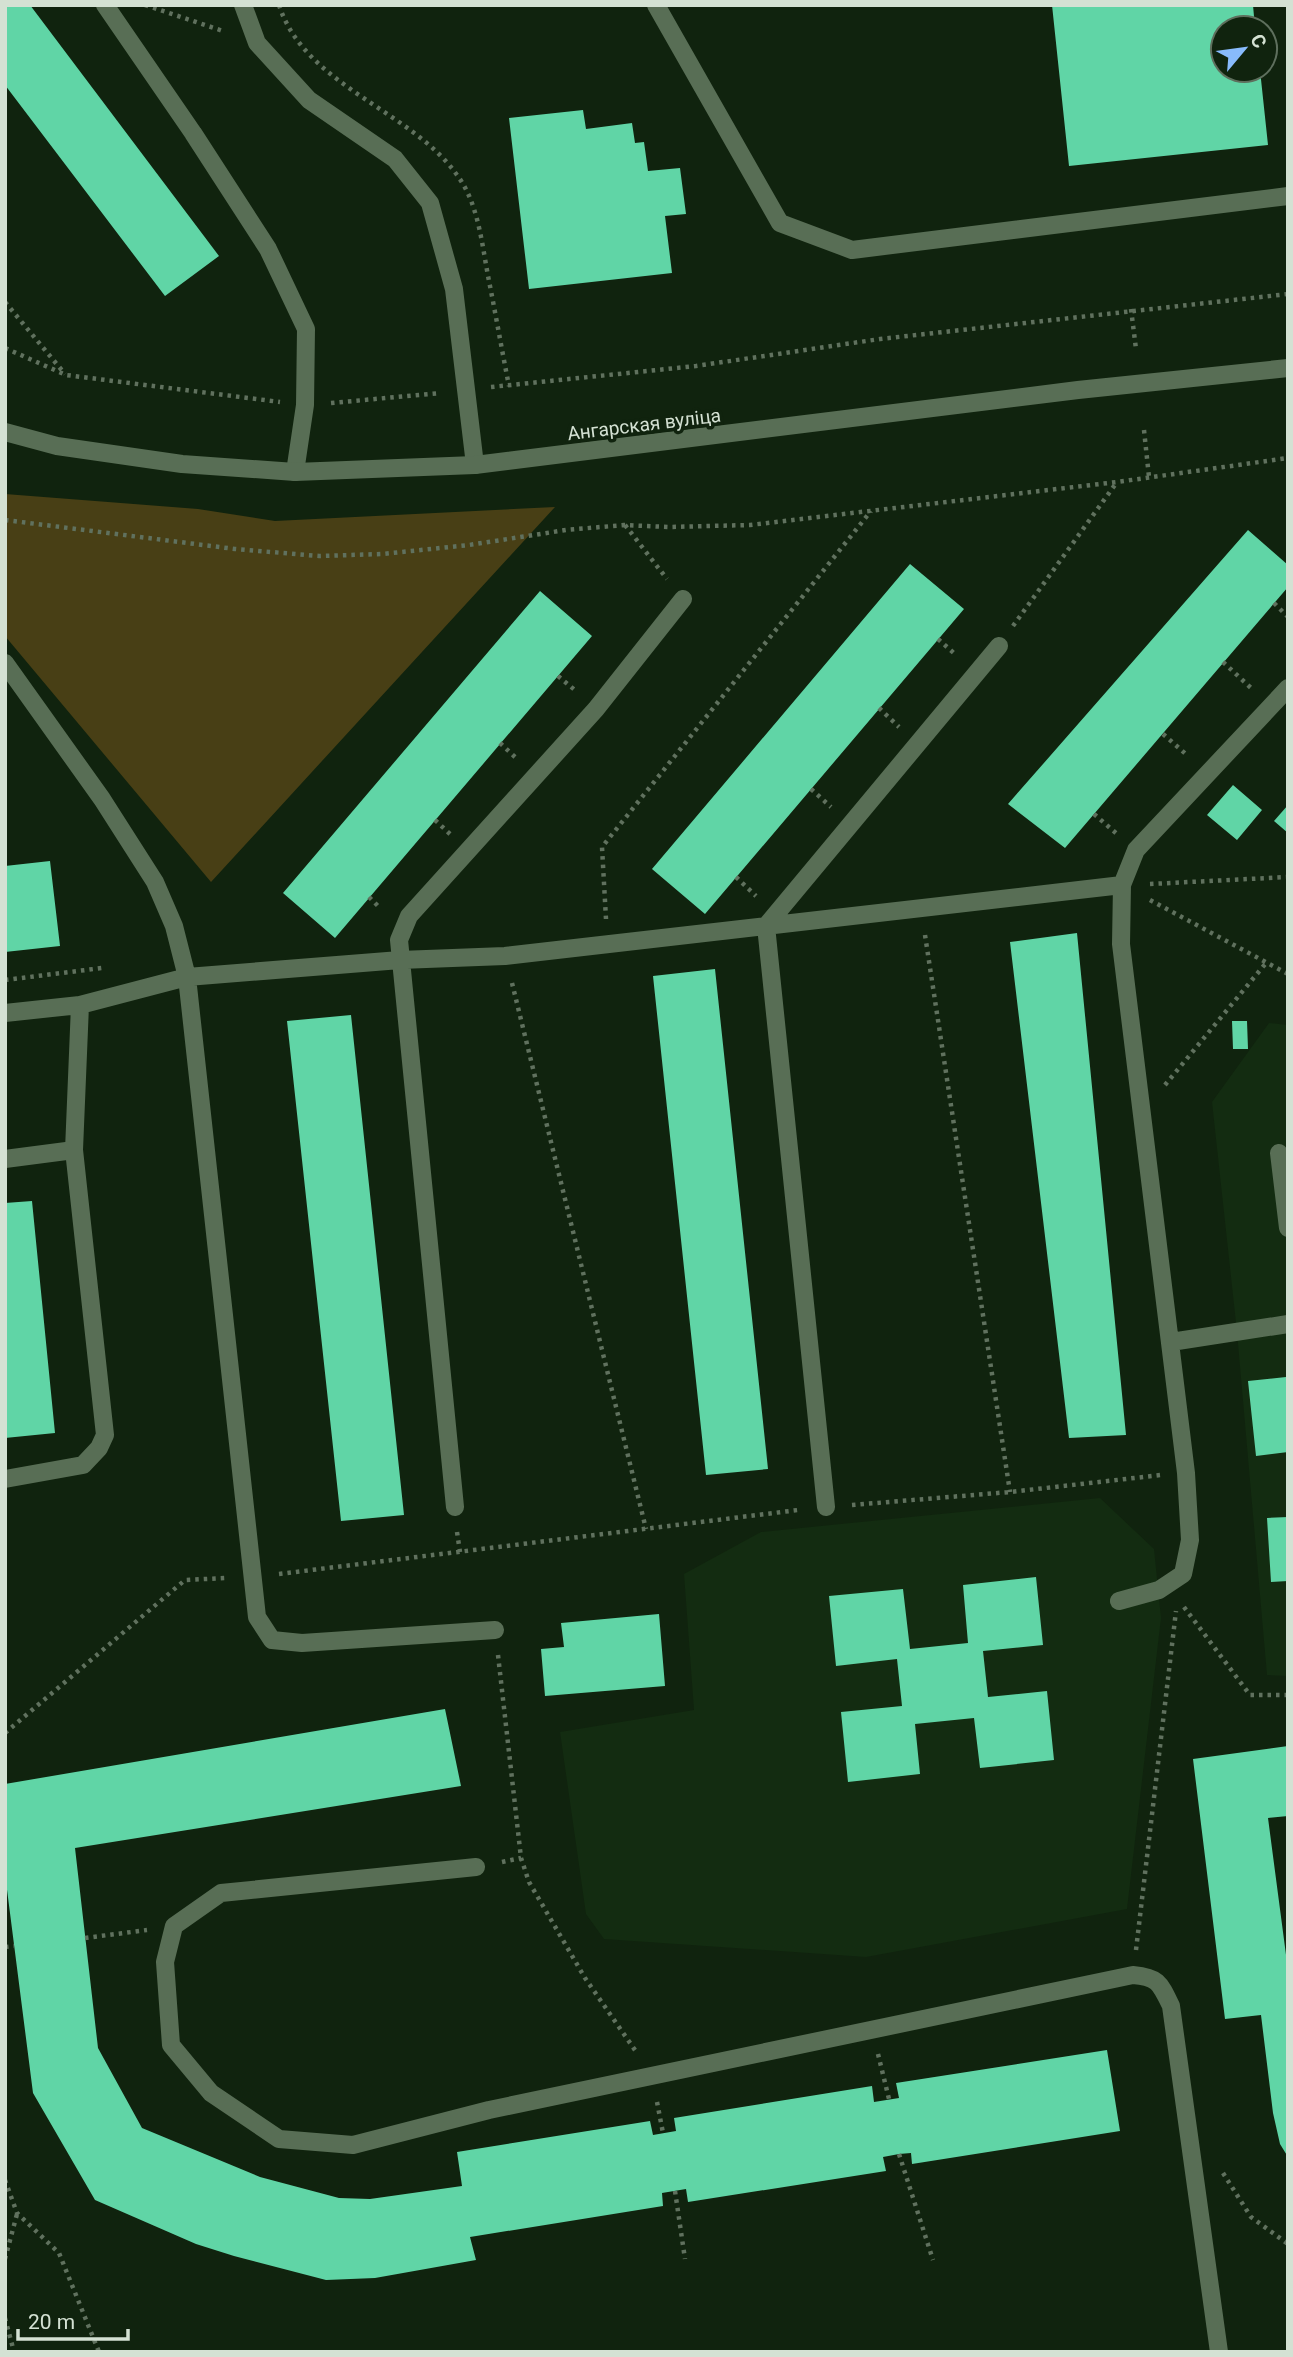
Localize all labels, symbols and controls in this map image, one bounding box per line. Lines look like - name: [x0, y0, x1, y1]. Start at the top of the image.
- north arrow: [1209, 14, 1279, 84]
- text: С: [1245, 30, 1272, 52]
- street label: Ангарская вуліца: [566, 404, 722, 445]
- scale bar: [18, 2298, 128, 2342]
- text: 20 m: [28, 2310, 75, 2334]

